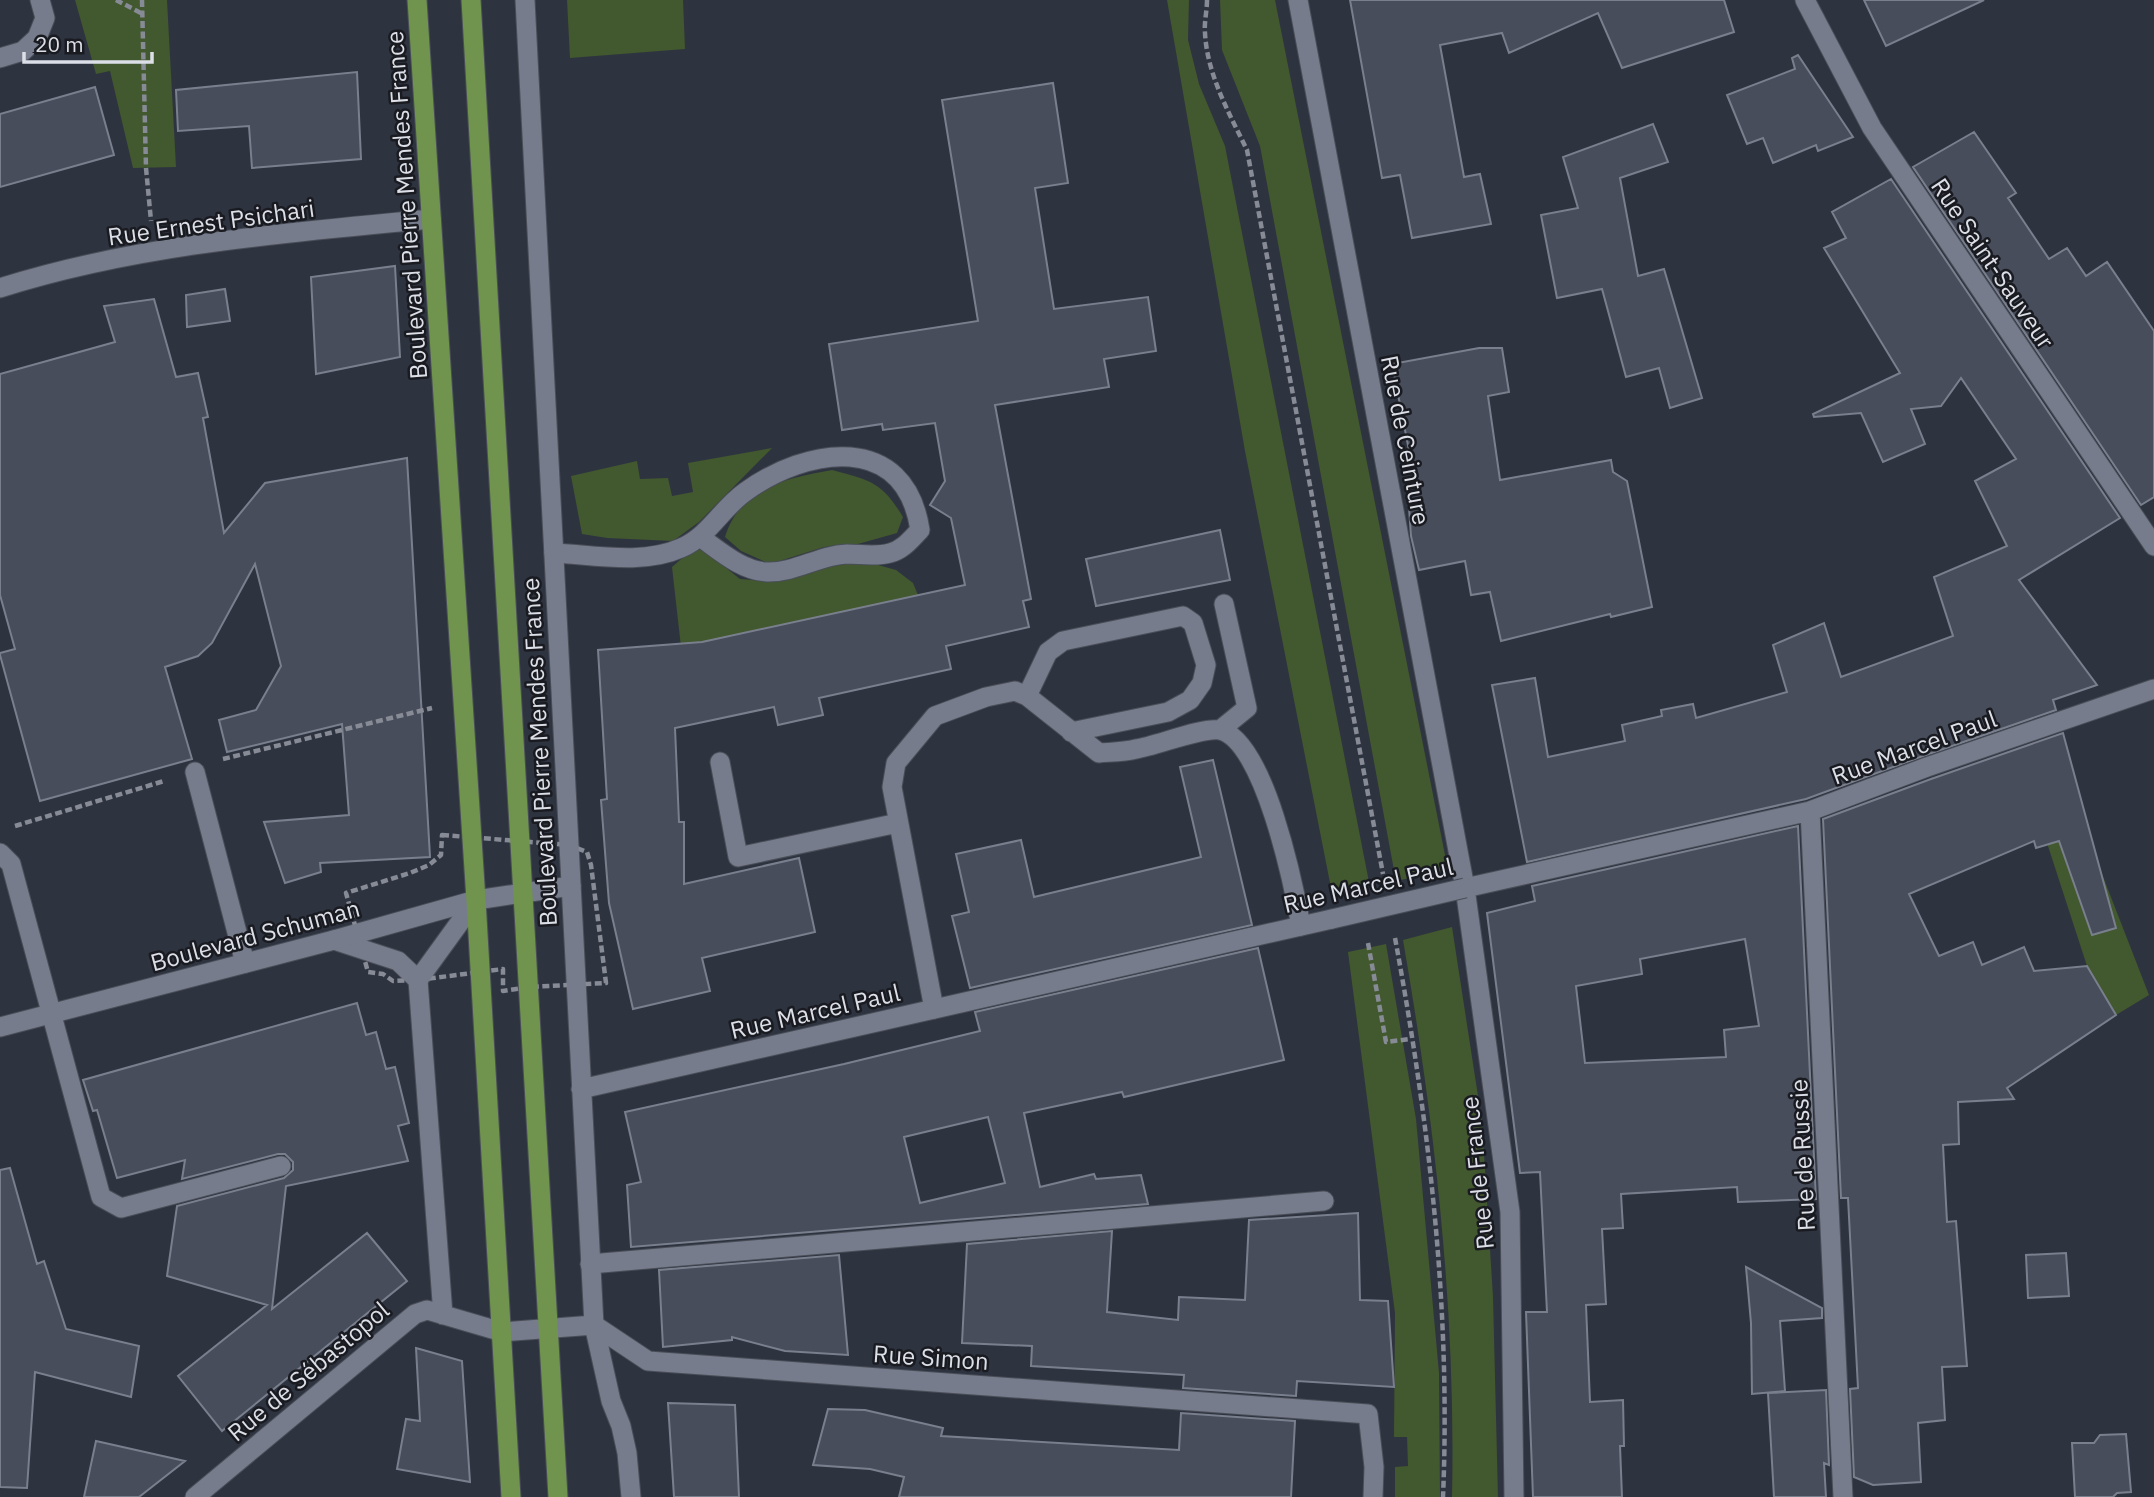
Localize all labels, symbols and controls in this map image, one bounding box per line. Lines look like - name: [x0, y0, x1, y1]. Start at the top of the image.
- scale bar: [24, 21, 152, 65]
- text: 20 m: [35, 30, 84, 58]
- street label: Boulevard Pierre Mendes France: [378, 30, 434, 380]
- street label: Rue Saint-Sauveur: [1924, 172, 2062, 355]
- street label: Rue Ernest Psichari: [106, 192, 316, 252]
- street label: Rue de Ceinture: [1374, 352, 1438, 528]
- street label: Boulevard Pierre Mendes France: [514, 577, 564, 927]
- street label: Rue Marcel Paul: [1827, 702, 2001, 792]
- street label: Rue Marcel Paul: [1280, 850, 1456, 920]
- street label: Boulevard Schuman: [147, 892, 363, 978]
- street label: Rue Marcel Paul: [727, 976, 903, 1046]
- street label: Rue de Russie: [1782, 1078, 1822, 1232]
- street label: Rue de France: [1453, 1095, 1501, 1251]
- street label: Rue de Sébastopol: [220, 1294, 396, 1448]
- street label: Rue Simon: [872, 1337, 990, 1377]

